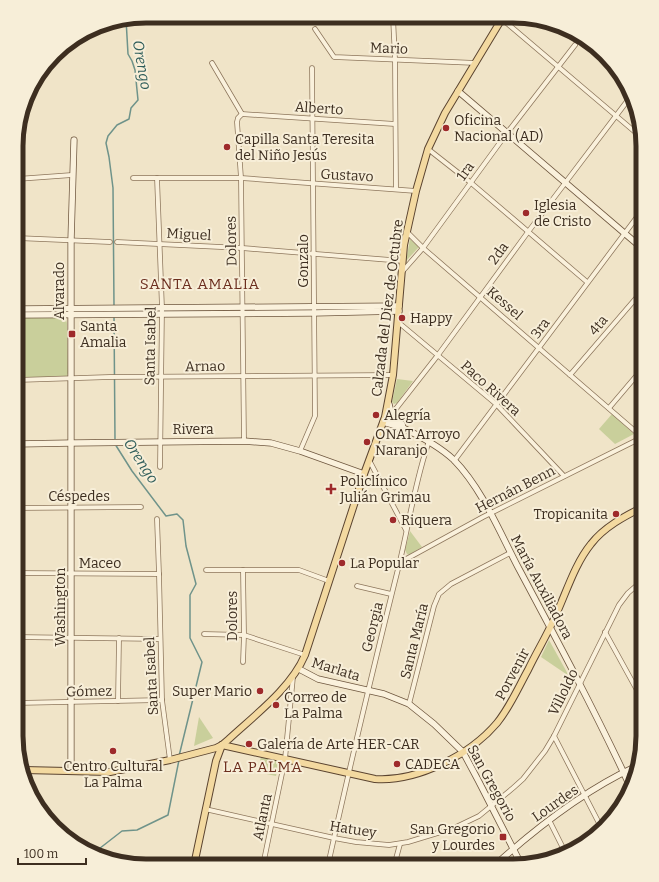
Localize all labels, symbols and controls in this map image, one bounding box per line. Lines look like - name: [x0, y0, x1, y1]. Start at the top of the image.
- water label: Orengo: [129, 39, 155, 91]
- street label: Mario: [370, 39, 408, 58]
- street label: Alberto: [294, 98, 344, 119]
- place label: Oficina Nacional (AD): [454, 112, 543, 145]
- marker: Oficina Nacional (AD): [441, 123, 451, 133]
- place label: Capilla Santa Teresita del Niño Jesús: [235, 131, 375, 164]
- marker: Capilla Santa Teresita del Niño Jesús: [222, 142, 232, 152]
- street label: 1ra: [453, 158, 478, 184]
- street label: Gustavo: [320, 166, 374, 185]
- place label: Iglesia de Cristo: [534, 197, 591, 230]
- marker: Iglesia de Cristo: [521, 208, 531, 218]
- street label: Dolores: [223, 216, 240, 266]
- street label: Calzada del Diez de Octubre: [368, 218, 407, 398]
- street label: Miguel: [166, 225, 212, 244]
- street label: Gonzalo: [295, 234, 312, 288]
- street label: 2da: [485, 239, 512, 268]
- street label: Alvarado: [51, 262, 68, 320]
- district label: SANTA AMALIA: [140, 275, 260, 293]
- street label: Kessel: [483, 283, 526, 324]
- street label: Santa Isabel: [141, 306, 160, 386]
- place label: Happy: [410, 310, 453, 327]
- street label: 4ta: [585, 312, 612, 339]
- marker: Happy: [397, 313, 407, 323]
- street label: 3ra: [527, 314, 554, 342]
- place label: Santa Amalia: [80, 318, 127, 351]
- marker: Santa Amalia: [67, 329, 77, 339]
- street label: Paco Rivera: [457, 357, 524, 420]
- street label: Arnao: [185, 358, 225, 375]
- place label: Alegría: [384, 407, 431, 424]
- marker: Alegría: [371, 410, 381, 420]
- street label: Rivera: [172, 421, 214, 438]
- place label: ONAT Arroyo Naranjo: [375, 426, 460, 459]
- water label: Orengo: [120, 435, 162, 487]
- marker: ONAT Arroyo Naranjo: [362, 437, 372, 447]
- street label: Hernán Benn: [473, 462, 558, 517]
- place label: Policlínico Julián Grimau: [339, 473, 431, 506]
- marker: Policlínico Julián Grimau: [325, 483, 337, 495]
- street label: Céspedes: [48, 488, 110, 505]
- place label: Tropicanita: [534, 506, 608, 523]
- marker: Tropicanita: [611, 509, 621, 519]
- place label: Riquera: [401, 512, 452, 529]
- marker: Riquera: [388, 515, 398, 525]
- street label: María Auxiliadora: [507, 532, 576, 643]
- street label: Maceo: [79, 555, 121, 572]
- place label: La Popular: [350, 555, 419, 572]
- marker: La Popular: [337, 558, 347, 568]
- street label: Washington: [52, 567, 69, 646]
- street label: Dolores: [224, 591, 241, 641]
- street label: Georgia: [358, 600, 387, 654]
- street label: Santa María: [397, 601, 432, 681]
- street label: Santa Isabel: [141, 636, 162, 716]
- street label: Porvenir: [492, 645, 533, 703]
- street label: Marlata: [309, 654, 363, 685]
- street label: Villoldo: [545, 666, 582, 718]
- street label: Gómez: [66, 683, 112, 700]
- place label: Super Mario: [172, 683, 252, 700]
- marker: Super Mario: [255, 686, 265, 696]
- place label: Correo de La Palma: [284, 689, 347, 722]
- marker: Correo de La Palma: [271, 700, 281, 710]
- place label: Galería de Arte HER-CAR: [257, 736, 420, 753]
- marker: Galería de Arte HER-CAR: [244, 739, 254, 749]
- street label: San Gregorio: [463, 742, 520, 825]
- marker: Centro Cultural La Palma: [108, 746, 118, 756]
- place label: CADECA: [405, 756, 460, 773]
- place label: Centro Cultural La Palma: [63, 758, 163, 791]
- district label: LA PALMA: [223, 758, 303, 776]
- marker: CADECA: [392, 759, 402, 769]
- street label: Lourdes: [529, 781, 582, 826]
- street label: Atlanta: [249, 792, 276, 842]
- street label: Hatuey: [328, 817, 378, 842]
- place label: San Gregorio y Lourdes: [410, 821, 495, 854]
- marker: San Gregorio y Lourdes: [498, 832, 508, 842]
- scale bar: [18, 840, 86, 866]
- text: 100 m: [24, 847, 59, 861]

